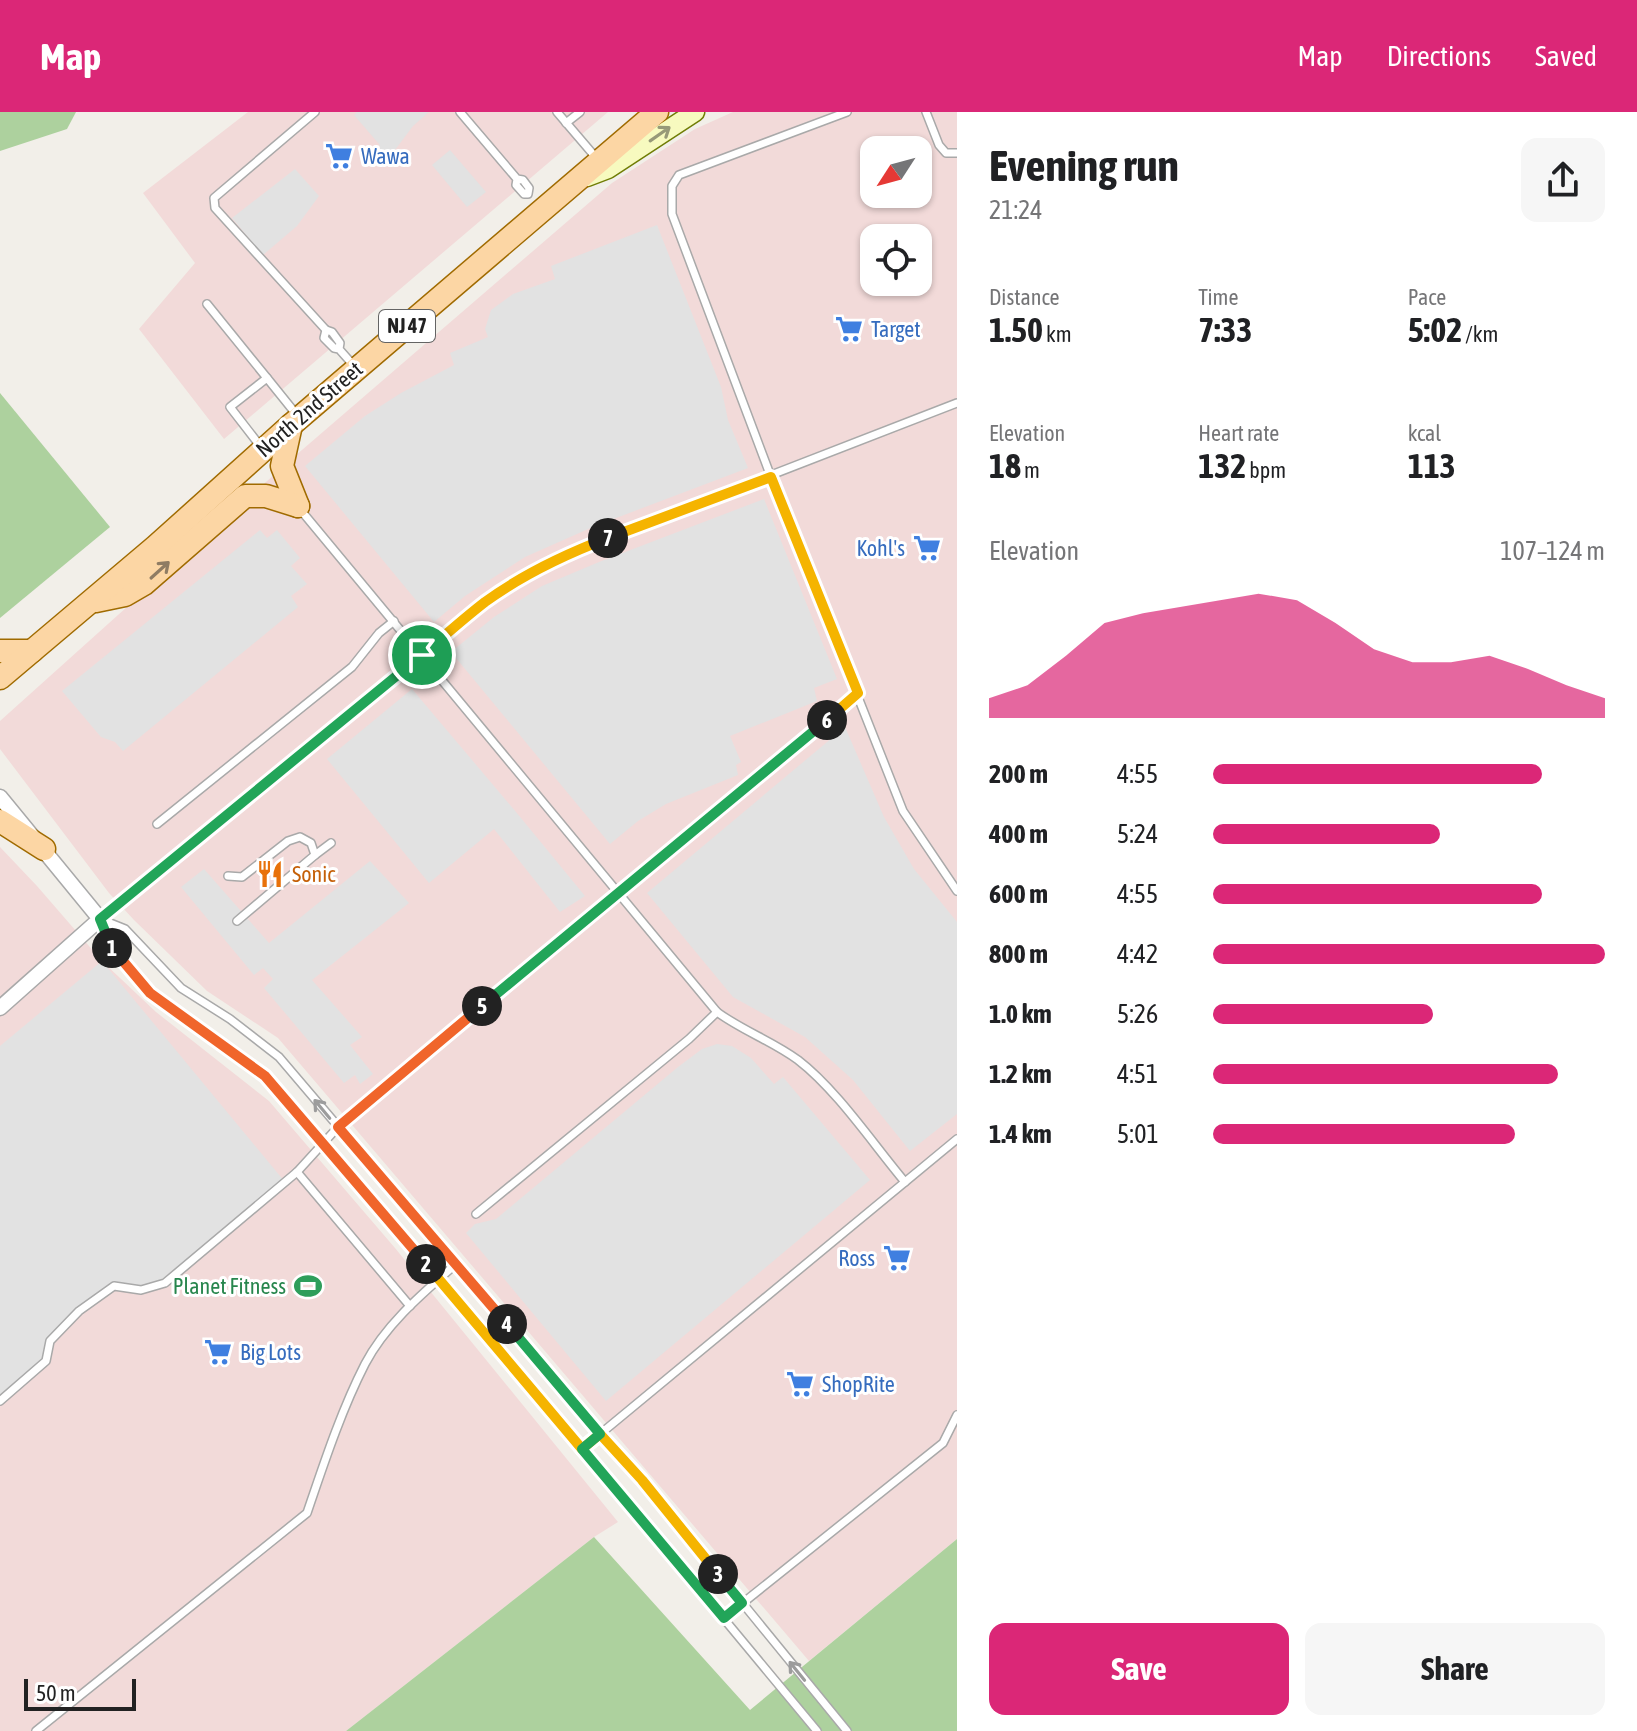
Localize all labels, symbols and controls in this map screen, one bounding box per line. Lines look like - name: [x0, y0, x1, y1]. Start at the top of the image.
- text: Map: [40, 35, 101, 78]
- text: Map: [1298, 40, 1343, 72]
- text: Directions: [1387, 40, 1491, 72]
- text: Saved: [1535, 40, 1597, 72]
- one-way arrow: [649, 126, 671, 142]
- north arrow: [860, 136, 932, 208]
- map controls: [860, 136, 932, 296]
- button: share: [1521, 138, 1605, 222]
- text: Evening run: [989, 140, 1179, 190]
- supermarket icon: Wawa: [324, 141, 354, 171]
- place label: Wawa: [361, 143, 410, 169]
- text: 21:24: [989, 195, 1043, 225]
- button: locate: [860, 224, 932, 296]
- text: Distance: [989, 284, 1060, 310]
- text: Time: [1198, 284, 1238, 310]
- text: Pace: [1408, 284, 1446, 310]
- road number: NJ 47: [379, 310, 435, 342]
- text: 1.50: [989, 310, 1043, 349]
- text: 7:33: [1198, 310, 1252, 349]
- text: 5:02: [1408, 310, 1462, 349]
- supermarket icon: Target: [834, 314, 864, 344]
- place label: Target: [871, 316, 921, 342]
- text: km: [1043, 321, 1072, 347]
- text: /km: [1462, 321, 1498, 347]
- street label: North 2nd Street: [251, 356, 367, 462]
- text: Elevation: [989, 420, 1065, 446]
- text: Heart rate: [1198, 420, 1279, 446]
- text: kcal: [1408, 420, 1441, 446]
- text: 18: [989, 446, 1021, 485]
- text: 132: [1198, 446, 1246, 485]
- text: 113: [1408, 446, 1456, 485]
- text: m: [1021, 457, 1040, 483]
- text: bpm: [1246, 457, 1286, 483]
- pin: 7: [588, 518, 628, 558]
- text: 7: [603, 525, 613, 551]
- supermarket icon: Kohl's: [912, 533, 942, 563]
- place label: Kohl's: [856, 535, 905, 561]
- text: Elevation: [989, 536, 1079, 566]
- text: 107–124 m: [1500, 536, 1605, 566]
- one-way arrow: [149, 561, 169, 579]
- pin: [388, 621, 456, 689]
- icon: arrive: [400, 633, 444, 677]
- pin: 6: [807, 700, 847, 740]
- text: 6: [822, 707, 832, 733]
- text: 200 m: [989, 759, 1048, 789]
- text: 4:55: [1117, 759, 1158, 789]
- text: 400 m: [989, 819, 1048, 849]
- text: 5:24: [1117, 819, 1158, 849]
- restaurant icon: Sonic: [255, 859, 285, 889]
- place label: Sonic: [292, 861, 336, 887]
- text: 600 m: [989, 879, 1048, 909]
- text: 4:55: [1117, 879, 1158, 909]
- pin: 1: [92, 928, 132, 968]
- text: 1: [107, 935, 117, 961]
- text: 800 m: [989, 939, 1048, 969]
- text: 4:42: [1117, 939, 1158, 969]
- pin: 5: [462, 986, 502, 1026]
- text: 5: [477, 993, 487, 1019]
- text: 1.0 km: [989, 999, 1052, 1029]
- text: 5:26: [1117, 999, 1158, 1029]
- text: 1.2 km: [989, 1059, 1052, 1089]
- text: 4:51: [1117, 1059, 1158, 1089]
- one-way arrow: [313, 1099, 331, 1119]
- text: 1.4 km: [989, 1119, 1052, 1149]
- text: 5:01: [1117, 1119, 1159, 1149]
- supermarket icon: Ross: [882, 1243, 912, 1273]
- pin: 2: [406, 1244, 446, 1284]
- place label: Ross: [838, 1245, 875, 1271]
- text: 2: [421, 1251, 431, 1277]
- sports icon: Planet Fitness: [293, 1271, 323, 1301]
- place label: Planet Fitness: [173, 1273, 286, 1299]
- pin: 4: [487, 1304, 527, 1344]
- text: 4: [502, 1311, 512, 1337]
- supermarket icon: Big Lots: [203, 1337, 233, 1367]
- place label: Big Lots: [240, 1339, 301, 1365]
- supermarket icon: ShopRite: [785, 1369, 815, 1399]
- place label: ShopRite: [822, 1371, 895, 1397]
- pin: 3: [698, 1554, 738, 1594]
- text: 3: [713, 1561, 723, 1587]
- button: Save: [989, 1623, 1289, 1715]
- button: Share: [1305, 1623, 1605, 1715]
- one-way arrow: [788, 1661, 806, 1682]
- scale bar: [24, 1675, 136, 1711]
- text: 50 m: [36, 1680, 76, 1706]

